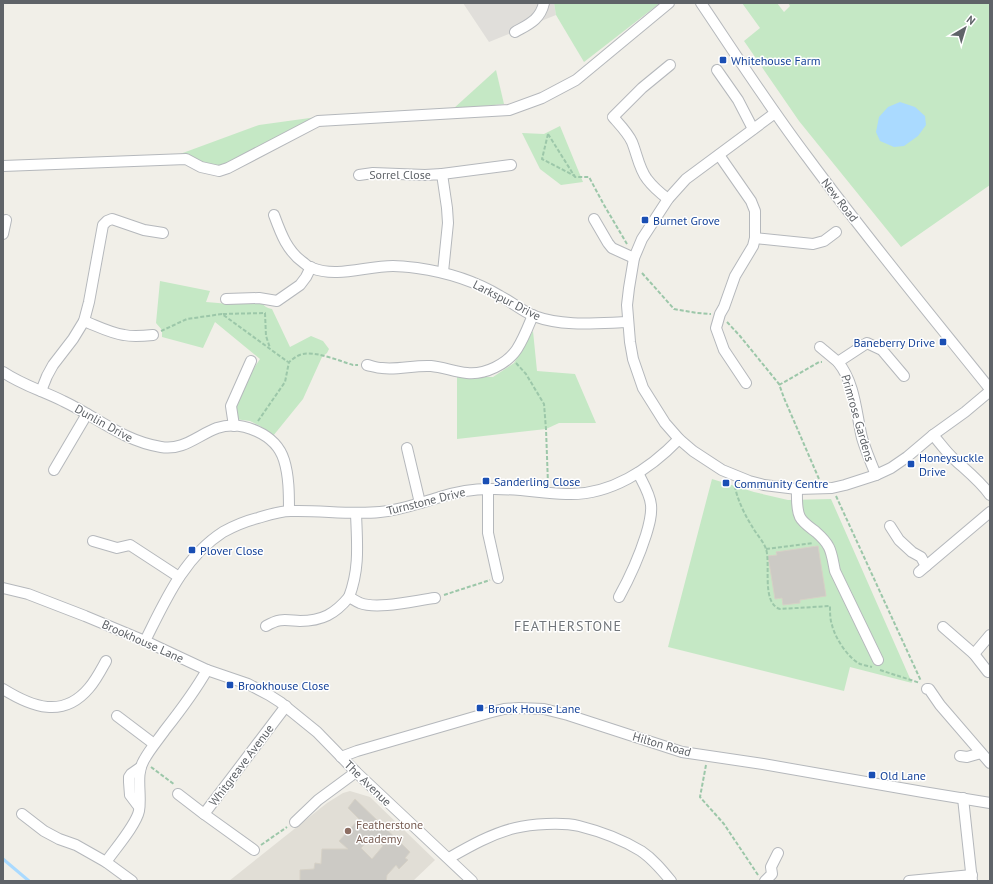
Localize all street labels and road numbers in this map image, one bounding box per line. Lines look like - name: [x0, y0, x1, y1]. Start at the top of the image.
- street label: Sorrel Close: [369, 167, 431, 182]
- street label: New Road: [818, 175, 862, 225]
- street label: Larkspur Drive: [471, 277, 543, 323]
- street label: Primrose Gardens: [838, 373, 878, 463]
- street label: Dunlin Drive: [72, 401, 136, 445]
- street label: Turnstone Drive: [385, 484, 467, 518]
- street label: Brookhouse Lane: [100, 616, 186, 666]
- street label: Whitgreave Avenue: [205, 721, 277, 809]
- street label: Hilton Road: [631, 728, 693, 760]
- street label: The Avenue: [341, 757, 395, 809]

